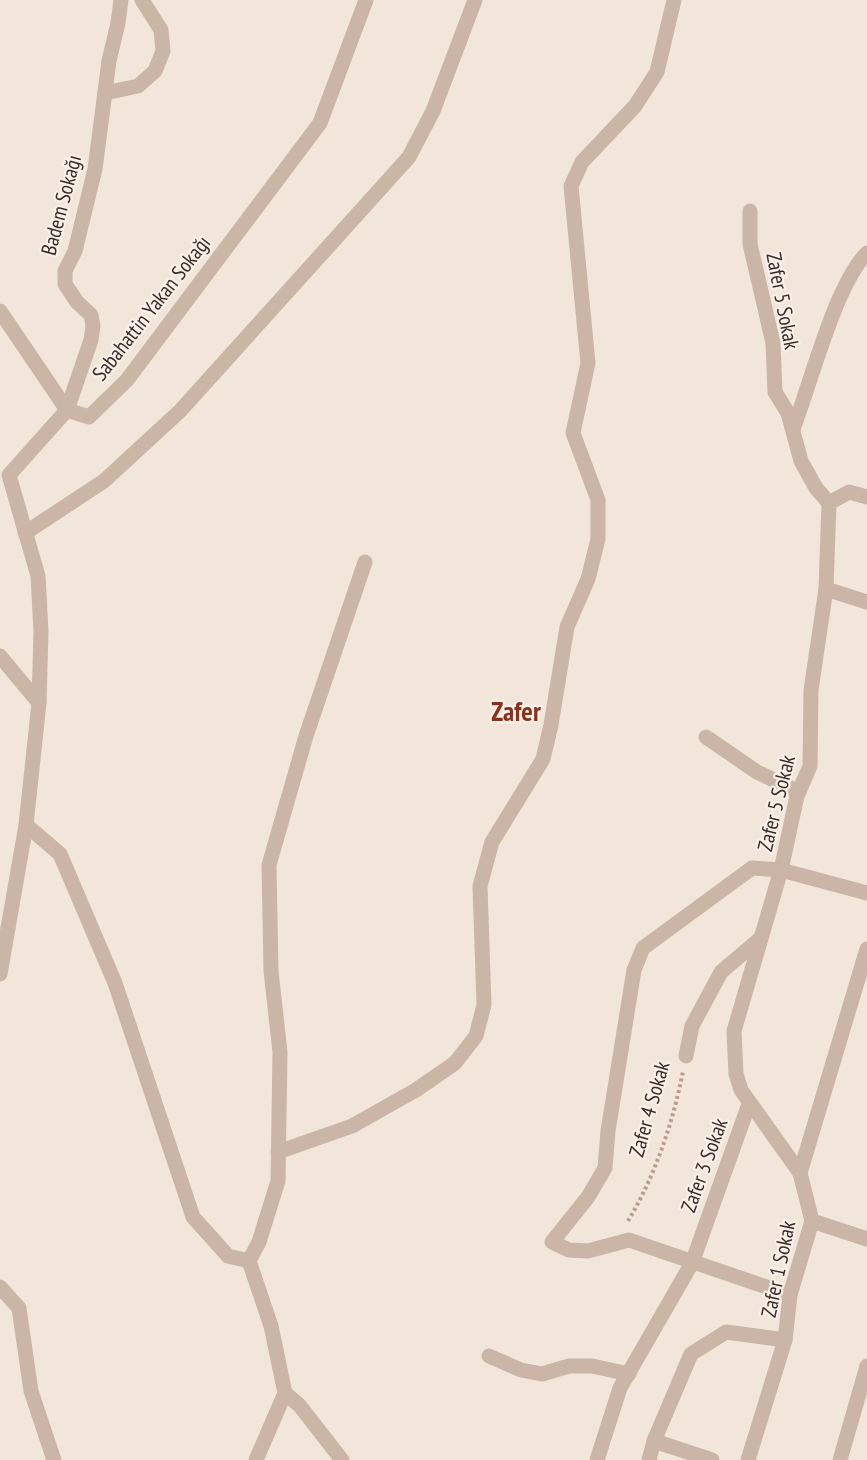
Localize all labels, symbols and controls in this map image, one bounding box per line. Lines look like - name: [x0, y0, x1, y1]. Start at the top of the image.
- street label: Badem Sokağı: [35, 152, 87, 258]
- street label: Sabahattin Yakan Sokağı: [86, 230, 216, 386]
- street label: Zafer 5 Sokak: [760, 250, 806, 352]
- district label: Zafer: [491, 694, 541, 728]
- street label: Zafer 5 Sokak: [751, 752, 801, 854]
- street label: Zafer 4 Sokak: [623, 1058, 675, 1160]
- street label: Zafer 3 Sokak: [675, 1114, 733, 1216]
- street label: Zafer 1 Sokak: [755, 1218, 801, 1320]

